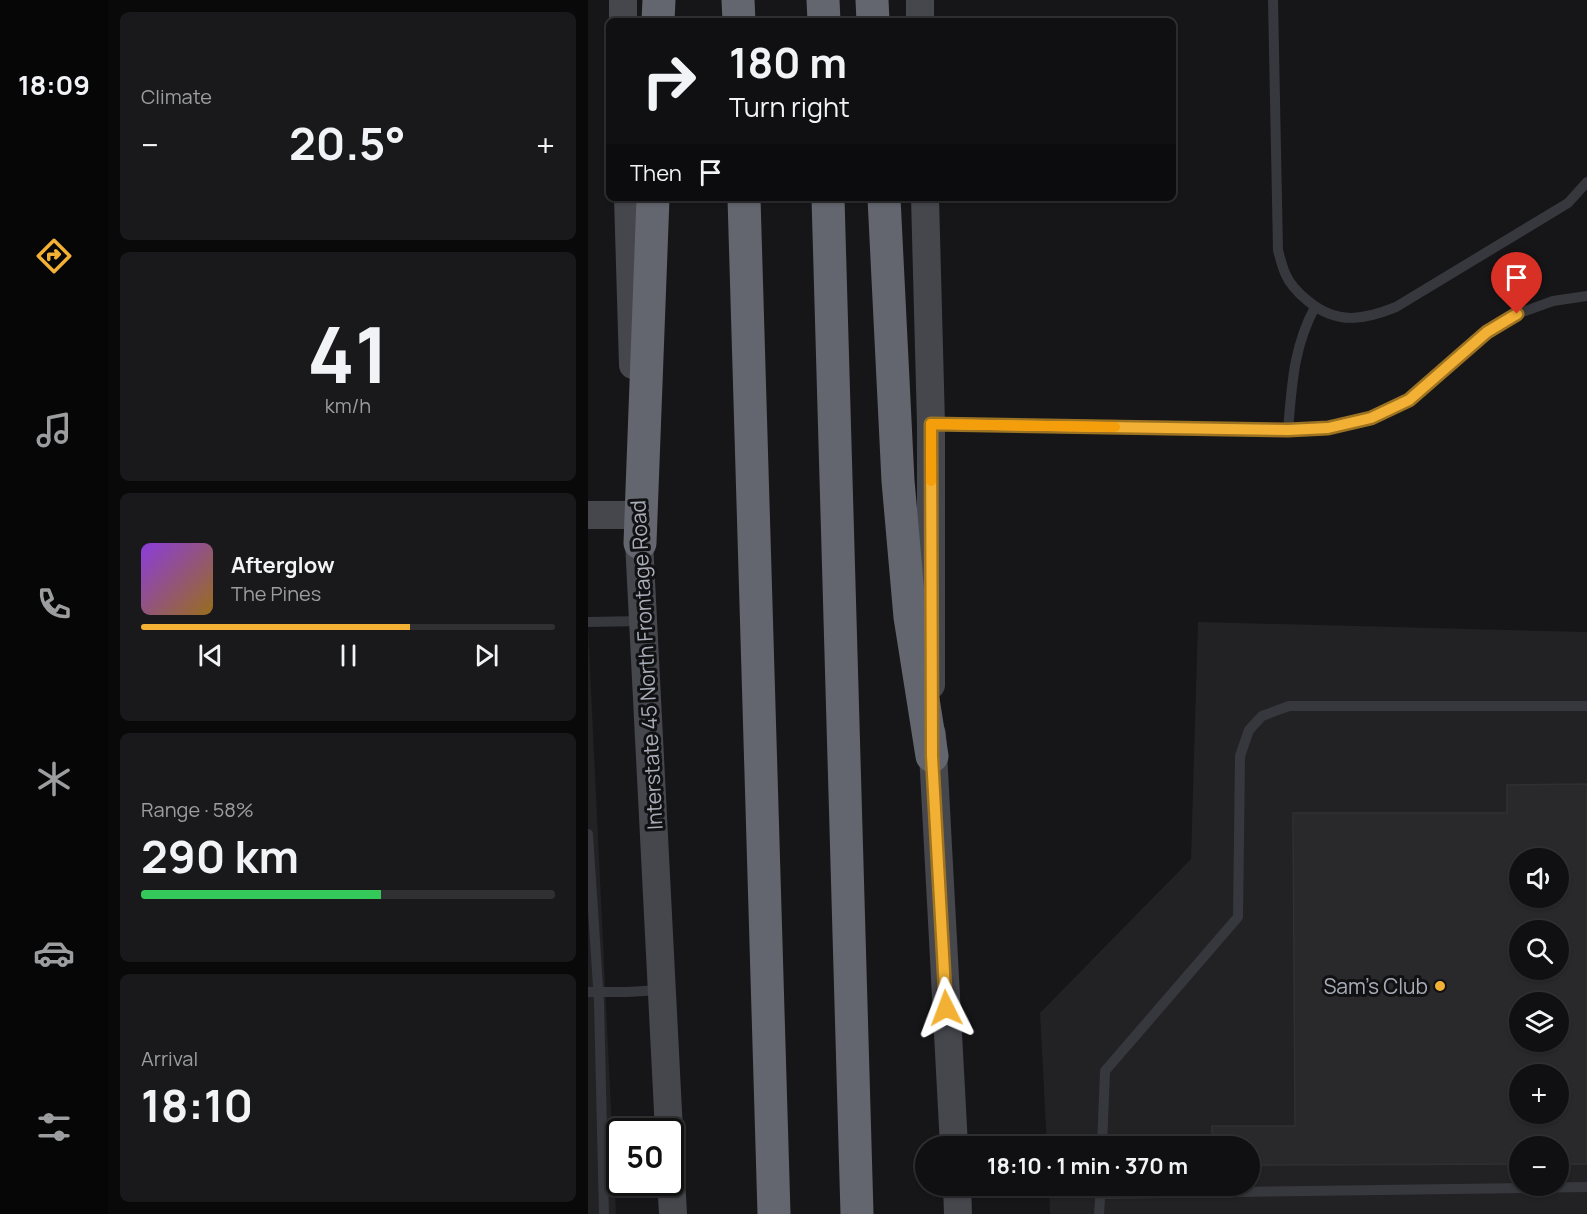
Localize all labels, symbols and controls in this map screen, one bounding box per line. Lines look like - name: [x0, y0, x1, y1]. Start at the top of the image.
- text: 180 m: [729, 33, 847, 91]
- icon: right: [630, 42, 708, 120]
- text: 18:09: [18, 66, 90, 103]
- text: Climate: [141, 83, 212, 110]
- text: Turn right: [729, 88, 850, 125]
- text: 20.5°: [289, 112, 406, 174]
- text: −: [141, 122, 159, 167]
- text: +: [536, 122, 555, 167]
- icon: arrive: [694, 156, 727, 189]
- text: Then: [630, 158, 682, 188]
- icon: directions: [33, 235, 75, 277]
- pin: [1491, 252, 1542, 314]
- icon: arrive: [1500, 261, 1533, 294]
- text: 41: [307, 300, 389, 406]
- text: km/h: [325, 392, 371, 419]
- icon: music: [33, 409, 75, 451]
- street label: Interstate 45 North Frontage Road: [623, 499, 669, 831]
- text: Afterglow: [231, 550, 335, 580]
- text: The Pines: [231, 580, 321, 607]
- icon: phone: [33, 583, 75, 625]
- icon: previous: [194, 639, 227, 672]
- icon: pause: [332, 639, 365, 672]
- icon: next: [470, 639, 503, 672]
- icon: climate: [33, 758, 75, 800]
- text: Range · 58%: [141, 796, 254, 823]
- text: 290 km: [141, 825, 299, 887]
- map controls: [1509, 848, 1569, 1196]
- button: sound: [1509, 848, 1569, 908]
- button: search: [1509, 920, 1569, 980]
- icon: car: [33, 932, 75, 974]
- place label: Sam's Club: [1323, 972, 1428, 1000]
- position arrow: [914, 976, 978, 1040]
- marker: Sam's Club: [1433, 979, 1447, 993]
- button: layers: [1509, 992, 1569, 1052]
- text: Arrival: [141, 1045, 198, 1072]
- button: +: [1509, 1064, 1569, 1124]
- text: 18:10: [141, 1074, 253, 1136]
- icon: filters: [33, 1106, 75, 1148]
- speed limit sign: 50: [606, 1118, 684, 1196]
- button: −: [1509, 1136, 1569, 1196]
- text: 18:10 · 1 min · 370 m: [987, 1151, 1188, 1181]

